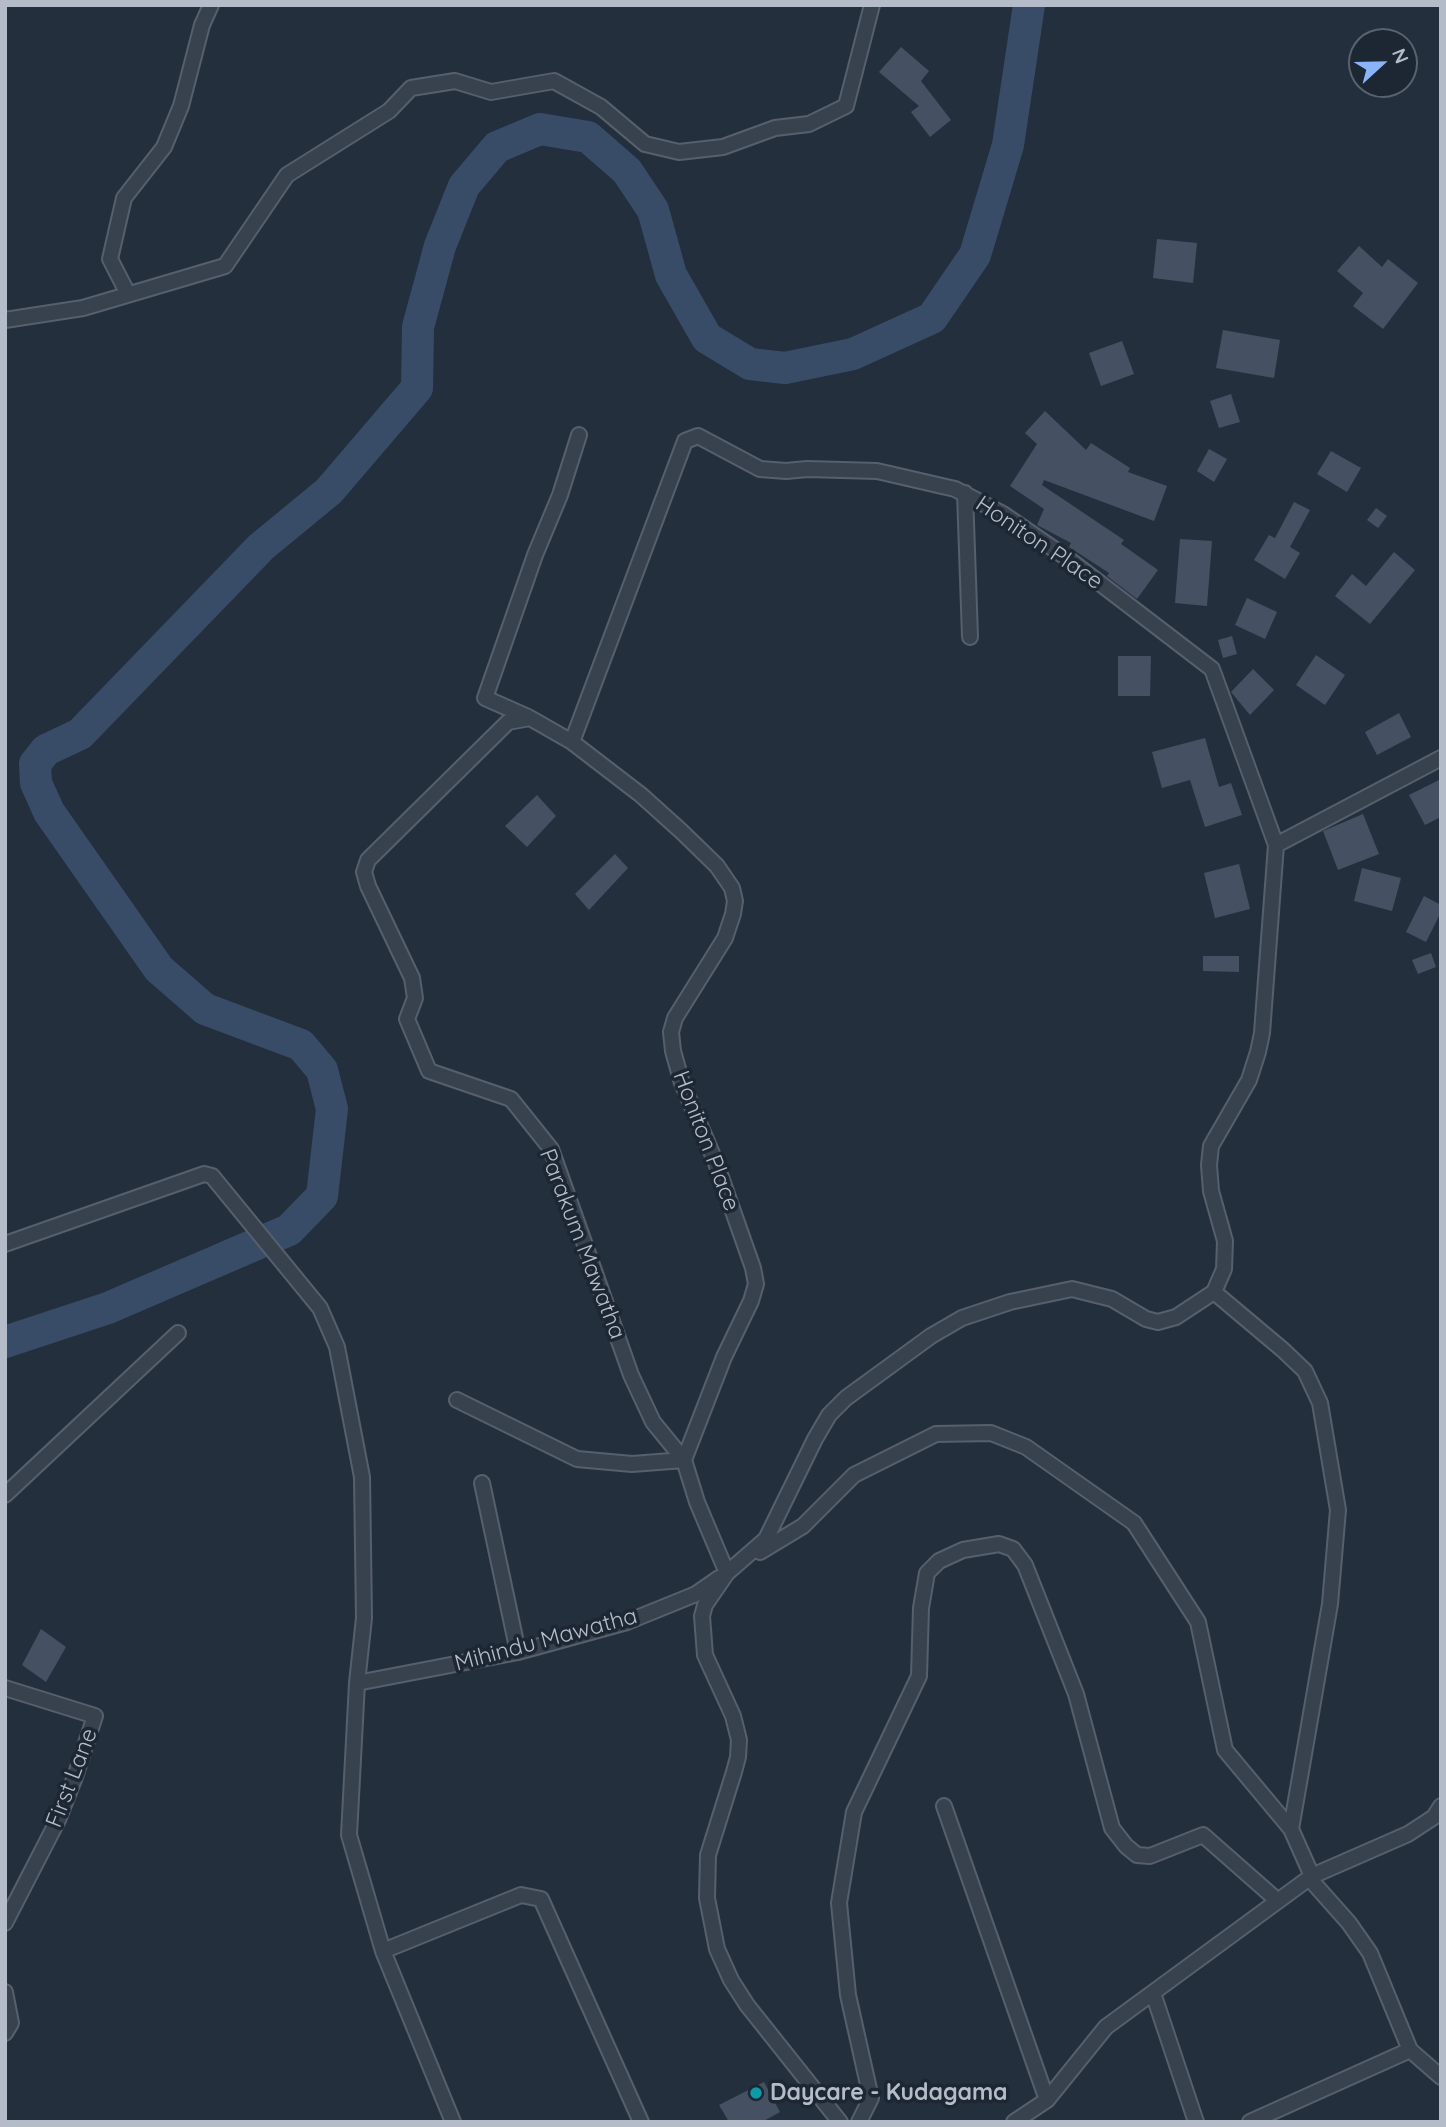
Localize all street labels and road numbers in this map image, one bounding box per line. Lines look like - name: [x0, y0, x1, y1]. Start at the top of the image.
- street label: Honiton Place: [970, 490, 1108, 596]
- street label: Honiton Place: [667, 1067, 745, 1215]
- street label: Parakum Mawatha: [533, 1145, 631, 1343]
- street label: Mihindu Mawatha: [452, 1602, 640, 1678]
- street label: First Lane: [40, 1724, 104, 1832]

